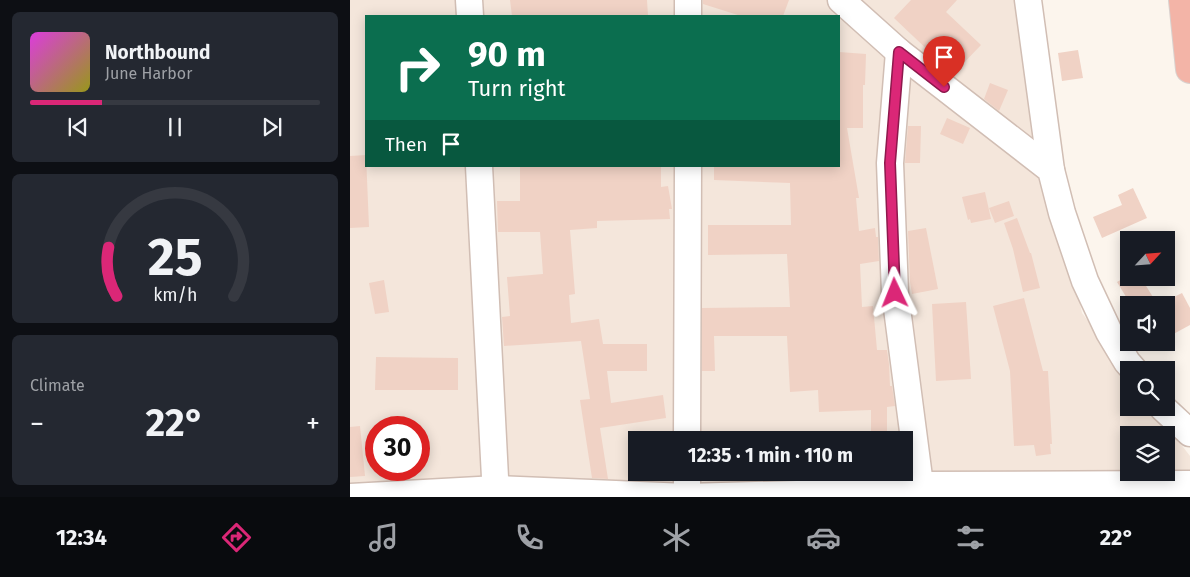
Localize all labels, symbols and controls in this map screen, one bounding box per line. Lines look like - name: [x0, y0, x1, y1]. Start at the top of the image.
- text: 90 m: [468, 33, 546, 75]
- icon: right: [385, 35, 450, 100]
- pin: [923, 36, 965, 87]
- text: Northbound: [105, 41, 210, 64]
- icon: arrive: [930, 43, 958, 71]
- text: June Harbor: [105, 64, 192, 83]
- text: Turn right: [468, 75, 565, 102]
- icon: previous: [64, 113, 92, 141]
- icon: pause: [161, 113, 189, 141]
- icon: next: [258, 113, 286, 141]
- icon: arrive: [437, 130, 465, 158]
- text: Then: [385, 133, 427, 156]
- text: 25: [148, 226, 202, 289]
- north arrow: [1120, 231, 1175, 286]
- map controls: [1120, 231, 1175, 481]
- position arrow: [868, 266, 920, 318]
- text: km/h: [153, 284, 197, 306]
- button: sound: [1120, 296, 1175, 351]
- button: search: [1120, 361, 1175, 416]
- text: Climate: [30, 376, 85, 395]
- text: 22°: [145, 400, 205, 446]
- text: −: [30, 407, 44, 440]
- text: +: [306, 407, 320, 440]
- speed limit sign: 30: [365, 416, 430, 481]
- button: layers: [1120, 426, 1175, 481]
- text: 12:35 · 1 min · 110 m: [688, 444, 853, 467]
- icon: directions: [219, 520, 254, 555]
- icon: music: [366, 520, 401, 555]
- icon: phone: [512, 520, 547, 555]
- icon: climate: [659, 520, 694, 555]
- icon: car: [806, 520, 841, 555]
- icon: filters: [953, 520, 988, 555]
- text: 12:34: [56, 524, 107, 551]
- text: 22°: [1100, 524, 1134, 551]

